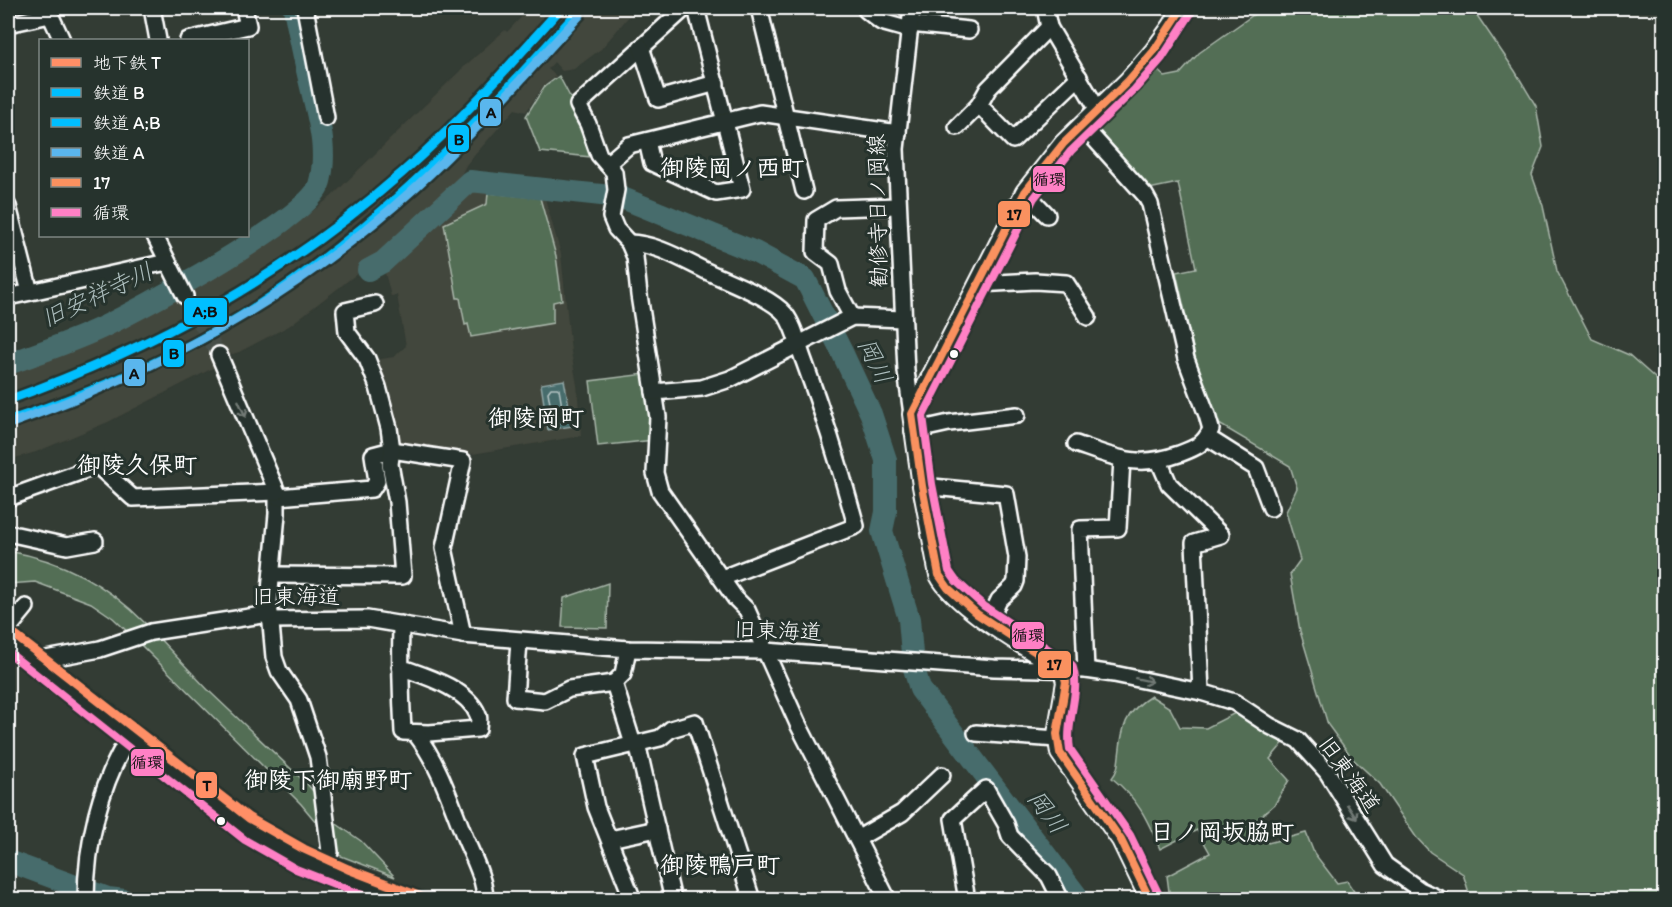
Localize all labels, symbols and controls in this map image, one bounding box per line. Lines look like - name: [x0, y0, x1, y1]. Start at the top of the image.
- legend: [39, 39, 249, 237]
- text: 地下鉄 T: [93, 52, 161, 74]
- text: 鉄道 B: [93, 82, 145, 104]
- line badge: A: [479, 98, 502, 127]
- text: A: [485, 103, 497, 122]
- text: 鉄道 A;B: [93, 112, 161, 134]
- line badge: B: [447, 124, 470, 153]
- text: B: [454, 130, 465, 149]
- street label: 勧修寺日ノ岡線: [863, 134, 892, 288]
- text: 鉄道 A: [93, 142, 145, 164]
- district label: 御陵岡ノ西町: [660, 153, 804, 182]
- line badge: 循環: [1032, 165, 1066, 193]
- text: 循環: [1033, 170, 1065, 189]
- text: 17: [93, 172, 110, 194]
- line badge: 17: [997, 200, 1031, 228]
- text: 循環: [93, 202, 129, 224]
- text: 17: [1006, 205, 1022, 224]
- water label: 旧安祥寺川: [36, 256, 157, 333]
- line badge: A;B: [183, 297, 228, 326]
- text: A;B: [192, 302, 218, 321]
- water label: 岡川: [852, 333, 899, 389]
- line badge: B: [162, 339, 185, 368]
- text: B: [169, 344, 180, 363]
- unlabelled marker: [948, 348, 960, 360]
- line badge: A: [123, 358, 146, 387]
- text: A: [128, 364, 140, 383]
- one-way arrow: [237, 399, 249, 417]
- district label: 御陵岡町: [488, 403, 584, 432]
- district label: 御陵久保町: [77, 450, 197, 479]
- street label: 旧東海道: [252, 583, 340, 610]
- street label: 旧東海道: [734, 615, 822, 646]
- line badge: 循環: [1011, 621, 1045, 650]
- text: 循環: [1012, 626, 1044, 645]
- line badge: 17: [1037, 650, 1072, 679]
- text: 17: [1046, 655, 1062, 674]
- one-way arrow: [1133, 675, 1153, 686]
- street label: 旧東海道: [1313, 731, 1386, 818]
- line badge: 循環: [130, 748, 165, 777]
- text: 循環: [131, 753, 163, 772]
- district label: 御陵下御廟野町: [244, 765, 412, 794]
- line badge: T: [195, 771, 218, 799]
- text: T: [202, 776, 213, 795]
- water label: 岡川: [1021, 784, 1073, 840]
- one-way arrow: [1347, 803, 1359, 820]
- unlabelled marker: [215, 815, 227, 827]
- district label: 日ノ岡坂脇町: [1150, 817, 1294, 846]
- district label: 御陵鴨戸町: [660, 850, 780, 879]

